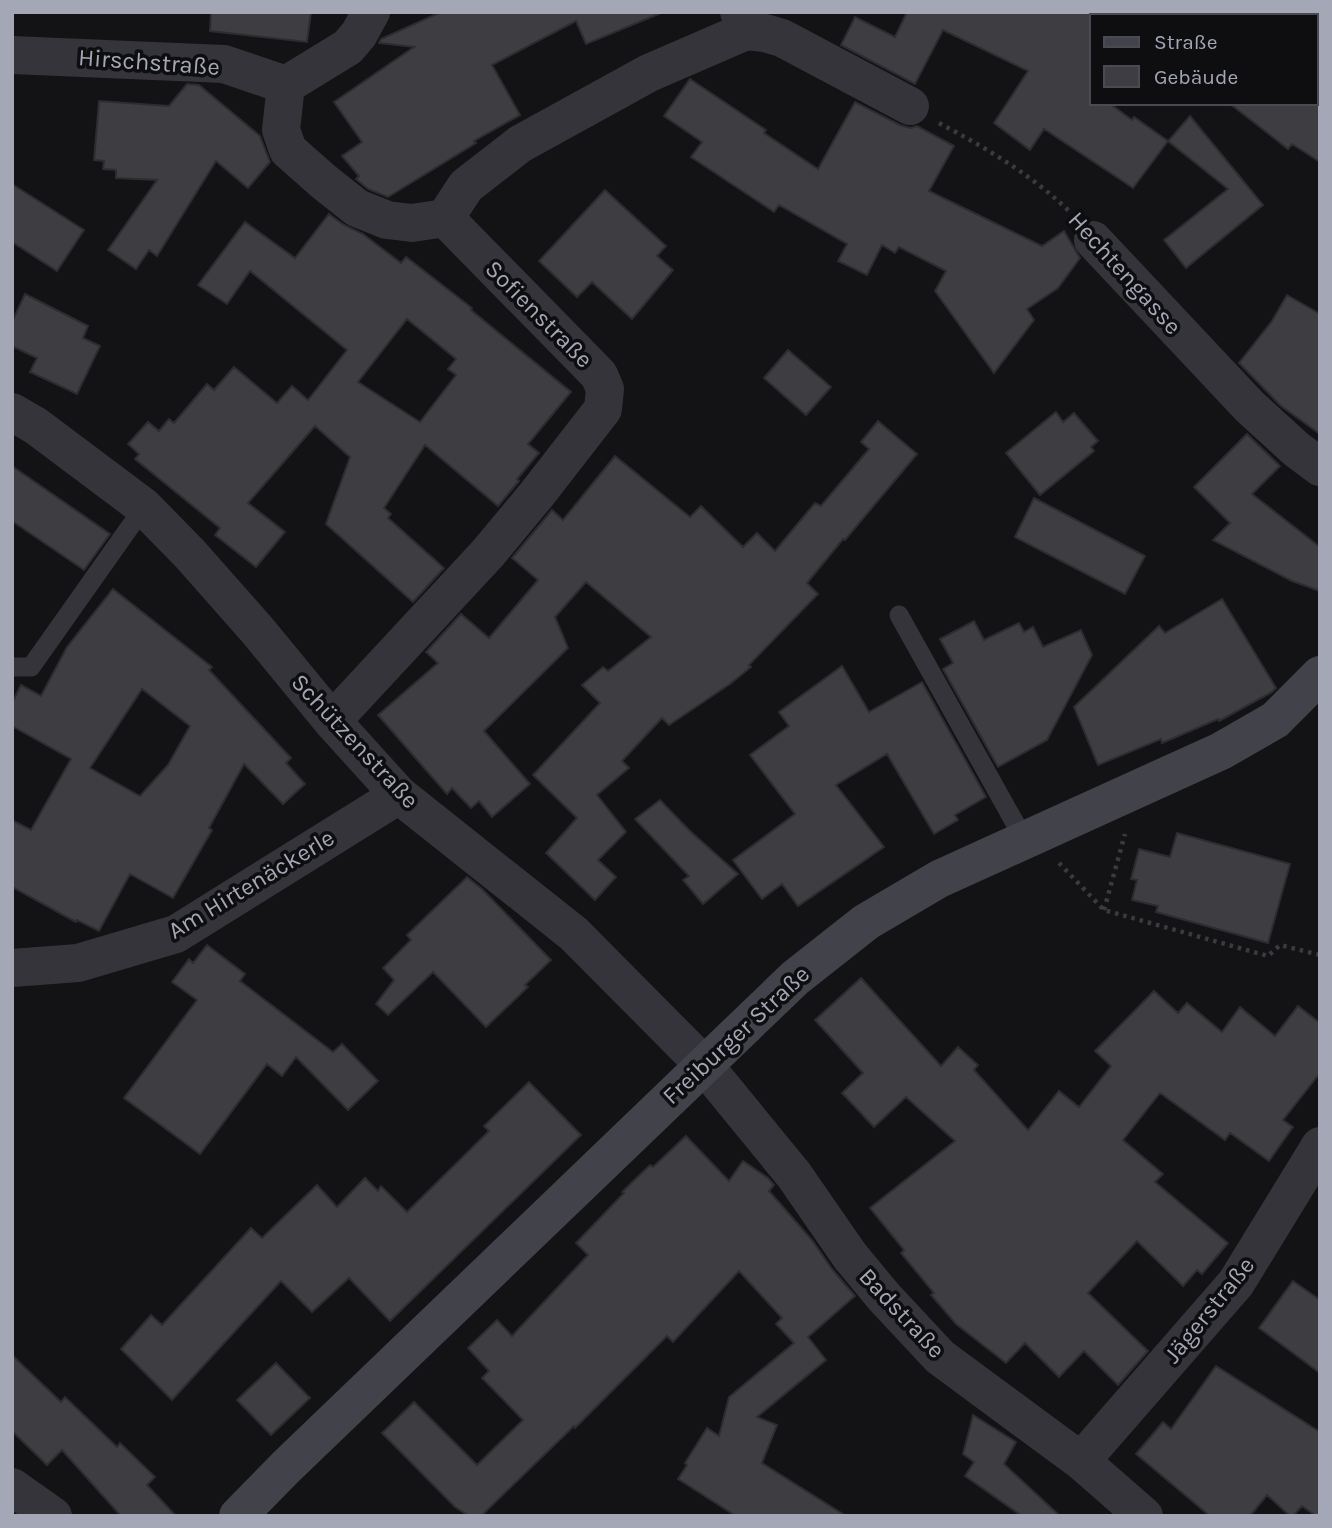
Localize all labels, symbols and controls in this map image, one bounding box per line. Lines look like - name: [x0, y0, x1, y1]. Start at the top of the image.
- legend: [1090, 14, 1318, 105]
- text: Straße: [1154, 30, 1217, 54]
- street label: Hirschstraße: [77, 43, 221, 81]
- text: Gebäude: [1154, 65, 1238, 89]
- street label: Hechtengasse: [1063, 206, 1187, 340]
- street label: Sofienstraße: [479, 254, 599, 374]
- street label: Schützenstraße: [286, 668, 424, 814]
- street label: Am Hirtenäckerle: [163, 823, 339, 945]
- street label: Freiburger Straße: [657, 960, 815, 1110]
- street label: Jägerstraße: [1158, 1251, 1260, 1369]
- street label: Badstraße: [853, 1262, 951, 1364]

